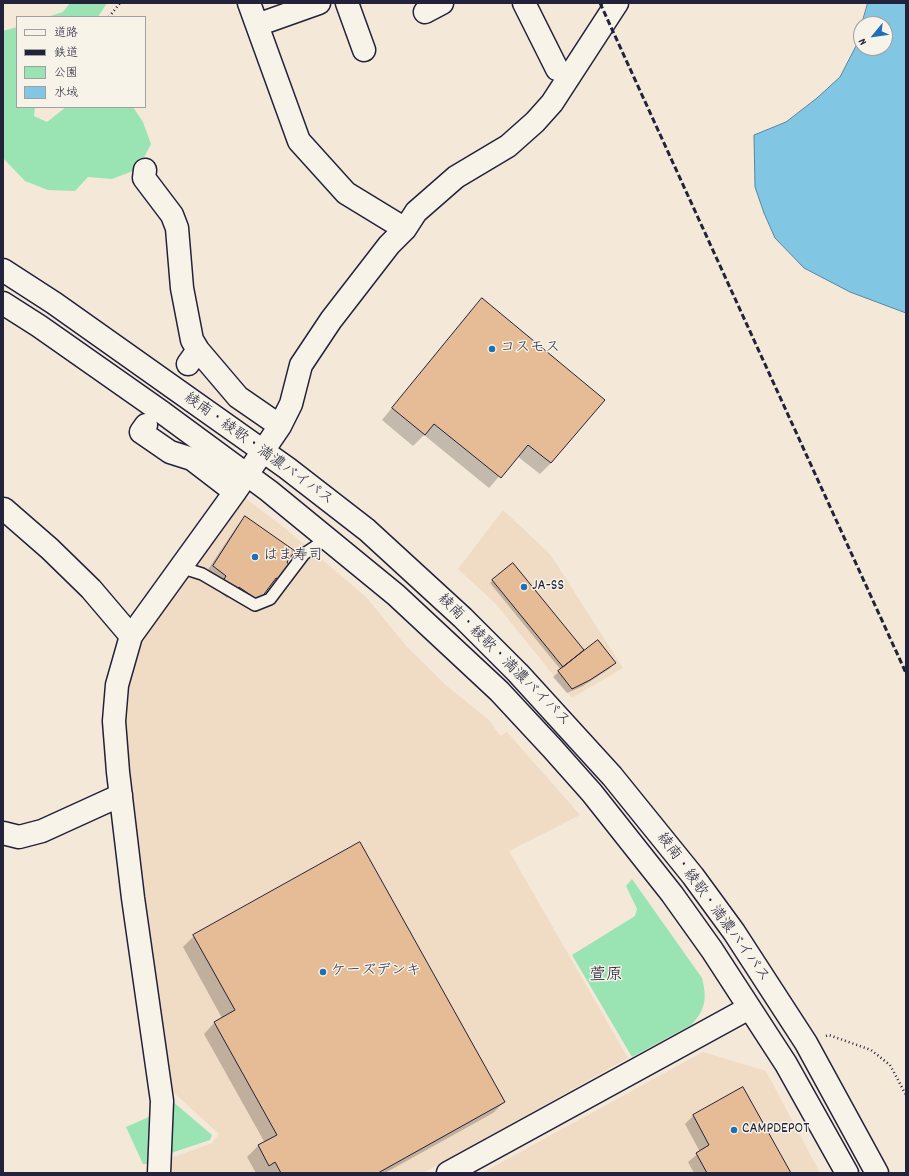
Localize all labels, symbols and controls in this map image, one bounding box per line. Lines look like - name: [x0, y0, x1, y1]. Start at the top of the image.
- legend: [16, 16, 146, 108]
- north arrow: [853, 16, 893, 56]
- text: 道路: [54, 25, 78, 42]
- text: N: [855, 35, 872, 48]
- text: 鉄道: [54, 45, 78, 62]
- text: 公園: [54, 65, 78, 82]
- text: 水域: [54, 85, 78, 102]
- place label: コスモス: [500, 340, 560, 358]
- marker: コスモス: [487, 344, 497, 354]
- street label: 綾南・綾歌・満濃バイパス: [180, 390, 336, 510]
- place label: はま寿司: [263, 548, 323, 566]
- marker: はま寿司: [250, 552, 260, 562]
- place label: JA-SS: [532, 578, 564, 596]
- marker: JA-SS: [519, 582, 529, 592]
- street label: 綾南・綾歌・満濃バイパス: [433, 591, 573, 731]
- street label: 綾南・綾歌・満濃バイパス: [652, 830, 772, 986]
- place label: ケーズデンキ: [331, 963, 421, 981]
- marker: ケーズデンキ: [318, 967, 328, 977]
- district label: 萱原: [589, 967, 623, 987]
- place label: CAMPDEPOT: [742, 1121, 809, 1139]
- marker: CAMPDEPOT: [729, 1125, 739, 1135]

